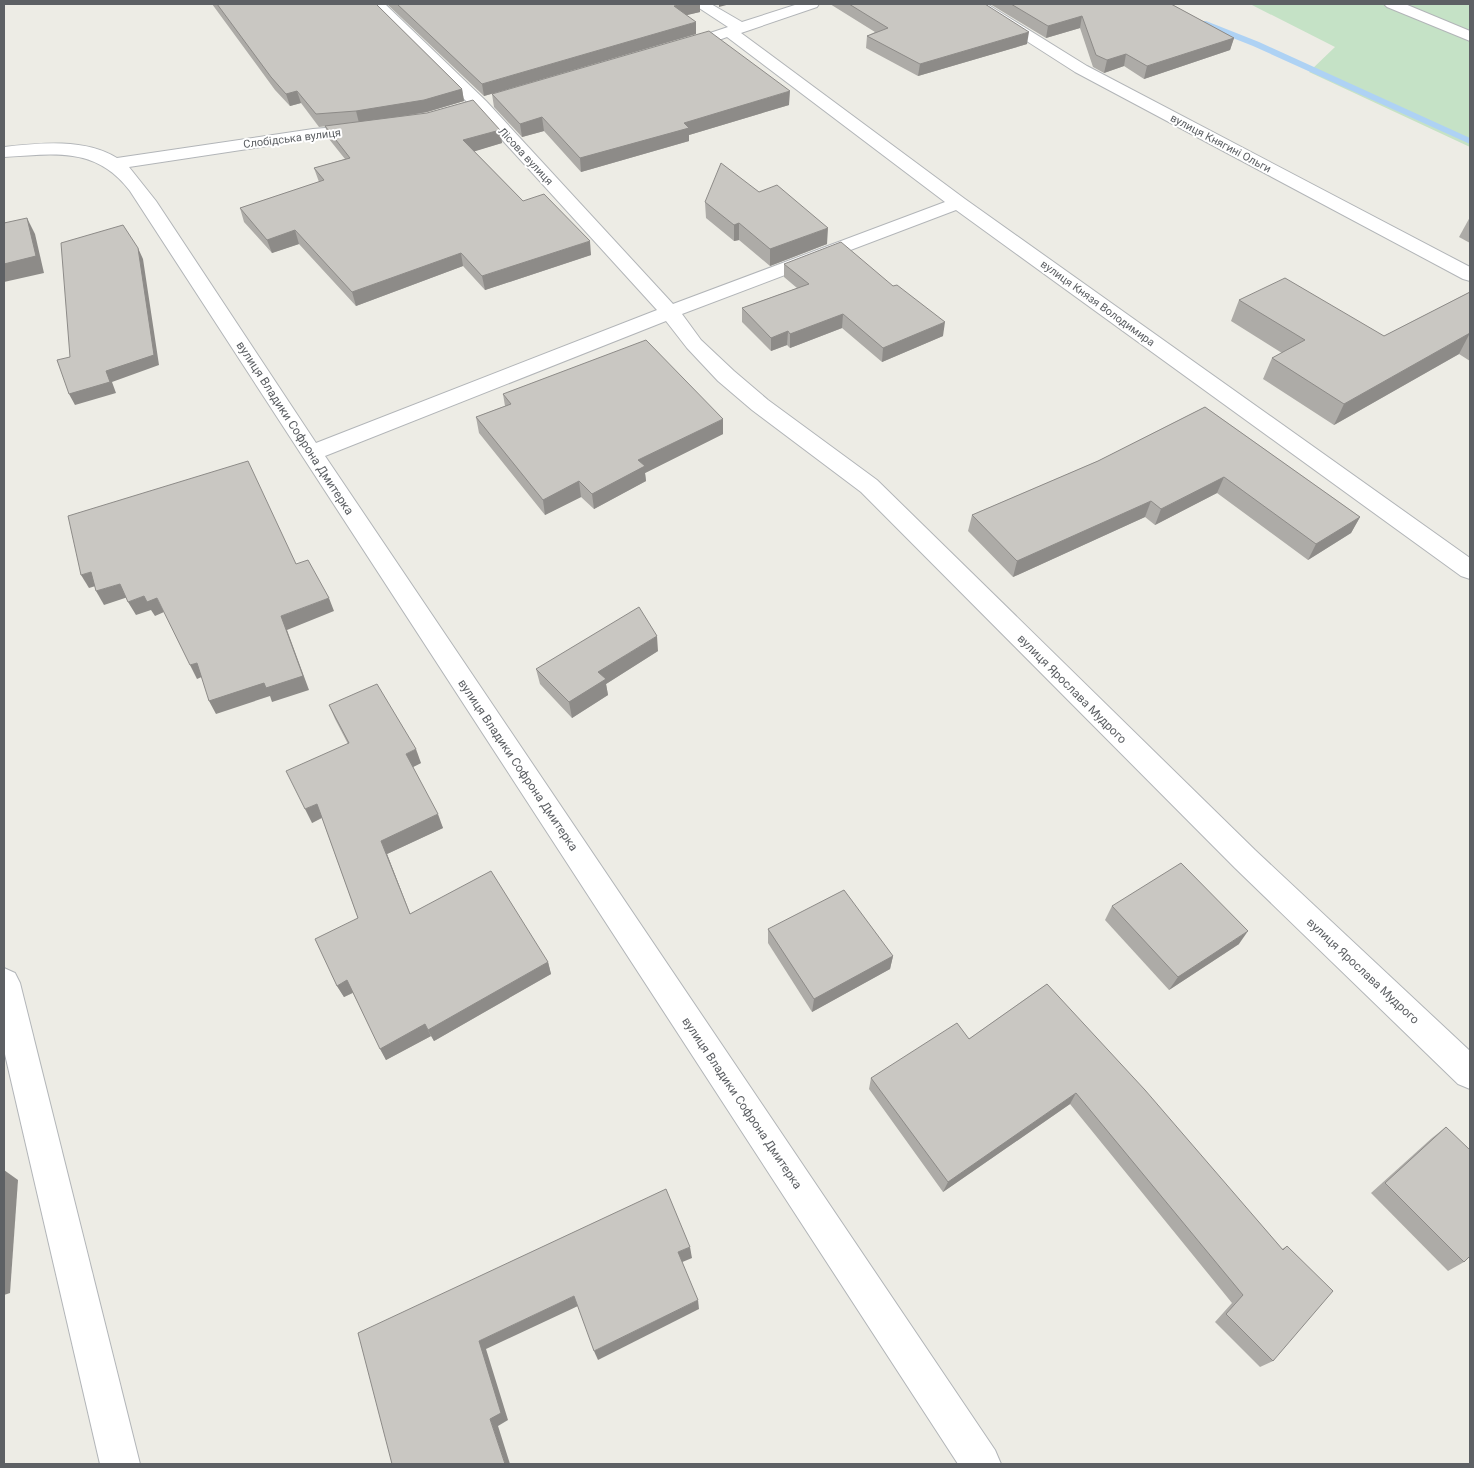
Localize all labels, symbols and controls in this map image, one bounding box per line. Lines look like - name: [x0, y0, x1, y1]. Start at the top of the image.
- street label: вулиця Княгині Ольги: [1168, 111, 1273, 176]
- street label: Лісова вулиця: [496, 125, 556, 188]
- street label: Слобідська вулиця: [243, 126, 342, 151]
- street label: вулиця Князя Володимира: [1038, 258, 1157, 349]
- street label: вулиця Владики Софрона Дмитерка: [234, 339, 356, 517]
- street label: вулиця Ярослава Мудрого: [1015, 632, 1130, 747]
- street label: вулиця Владики Софрона Дмитерка: [455, 677, 581, 853]
- street label: вулиця Ярослава Мудрого: [1304, 915, 1422, 1027]
- street label: вулиця Владики Софрона Дмитерка: [679, 1015, 805, 1191]

